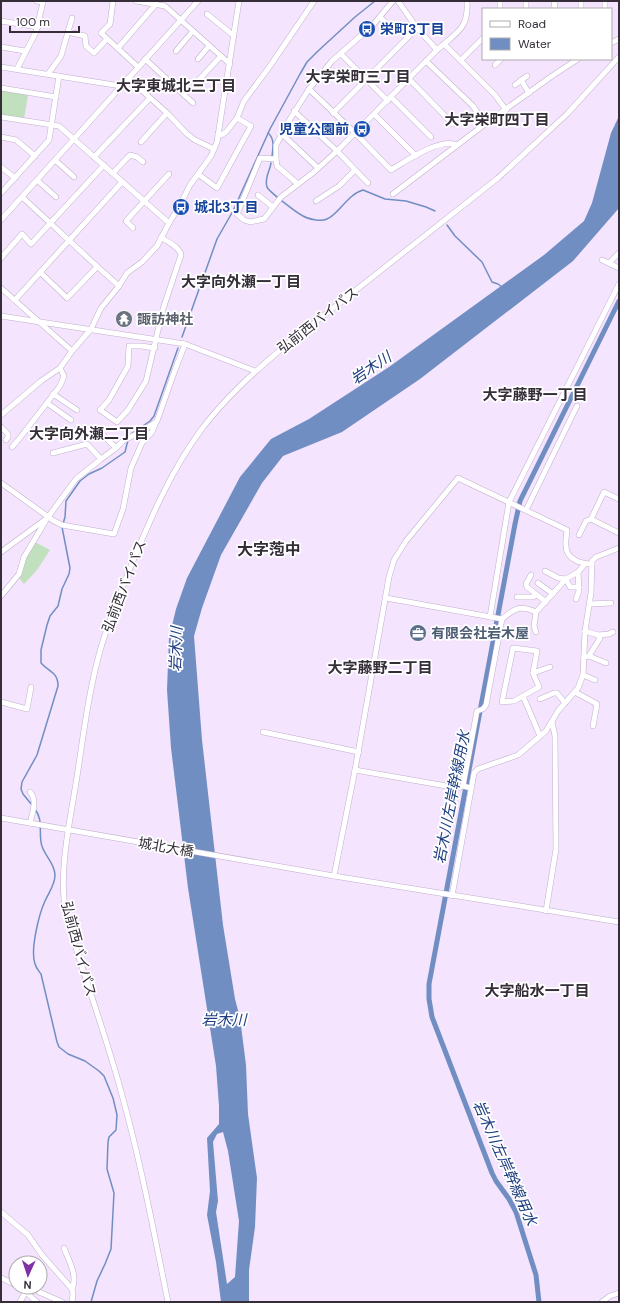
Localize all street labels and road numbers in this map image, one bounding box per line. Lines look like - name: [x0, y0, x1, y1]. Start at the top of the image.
- street label: 弘前西バイパス: [274, 283, 362, 357]
- street label: 弘前西バイパス: [98, 537, 150, 635]
- street label: 城北大橋: [137, 833, 195, 861]
- street label: 弘前西バイパス: [58, 899, 100, 999]

